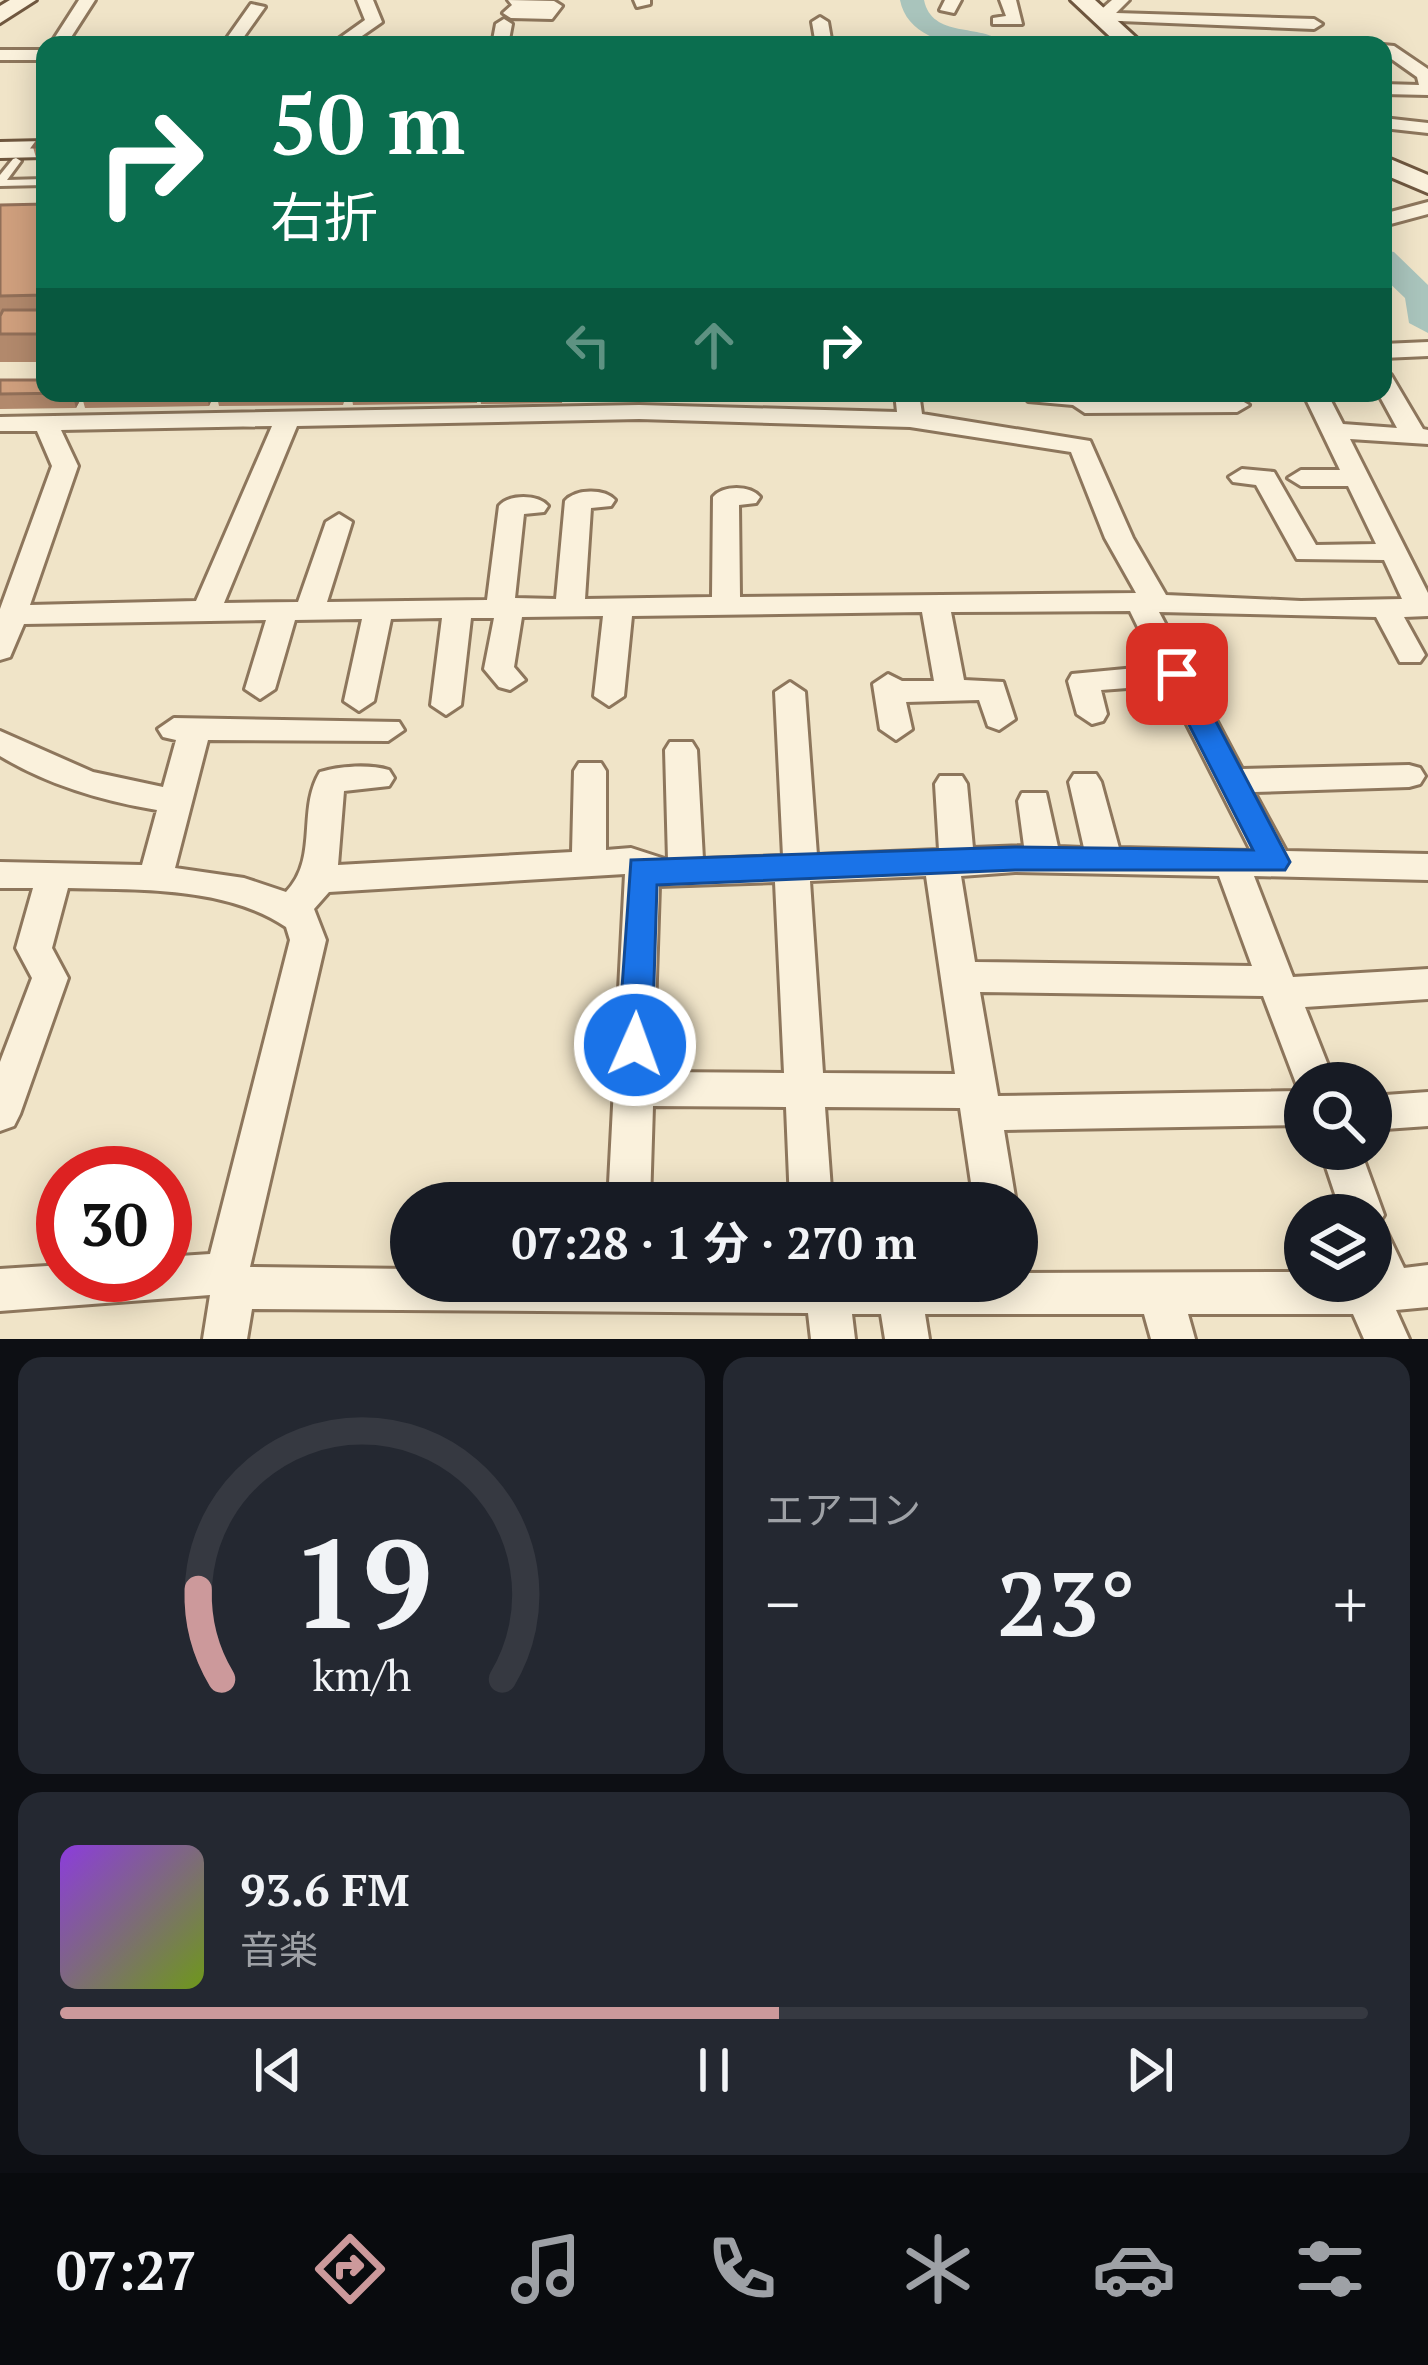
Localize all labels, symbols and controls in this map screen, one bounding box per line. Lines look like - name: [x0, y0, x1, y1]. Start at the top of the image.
- text: 50 m: [270, 67, 465, 178]
- icon: right: [72, 84, 228, 240]
- text: 右折: [270, 181, 378, 252]
- icon: left: [555, 312, 621, 378]
- icon: ahead: [681, 312, 747, 378]
- icon: right: [807, 312, 873, 378]
- pin: [1126, 623, 1228, 725]
- icon: arrive: [1144, 641, 1210, 707]
- position arrow: [572, 982, 698, 1108]
- map controls: [1284, 1062, 1392, 1302]
- button: search: [1284, 1062, 1392, 1170]
- speed limit sign: 30: [36, 1146, 192, 1302]
- button: layers: [1284, 1194, 1392, 1302]
- text: 07:28 · 1 分 · 270 m: [512, 1212, 916, 1272]
- text: エアコン: [765, 1483, 921, 1535]
- text: 19: [291, 1498, 432, 1664]
- text: 23°: [997, 1542, 1136, 1662]
- text: −: [765, 1559, 800, 1647]
- text: +: [1333, 1559, 1368, 1647]
- text: km/h: [312, 1645, 411, 1702]
- text: 93.6 FM: [240, 1859, 409, 1919]
- text: 音楽: [240, 1923, 318, 1975]
- icon: previous: [245, 2037, 311, 2103]
- icon: pause: [681, 2037, 747, 2103]
- icon: next: [1117, 2037, 1183, 2103]
- icon: directions: [308, 2227, 392, 2311]
- icon: music: [504, 2227, 588, 2311]
- icon: phone: [700, 2227, 784, 2311]
- icon: climate: [896, 2227, 980, 2311]
- icon: car: [1092, 2227, 1176, 2311]
- icon: filters: [1288, 2227, 1372, 2311]
- text: 07:27: [56, 2234, 197, 2305]

